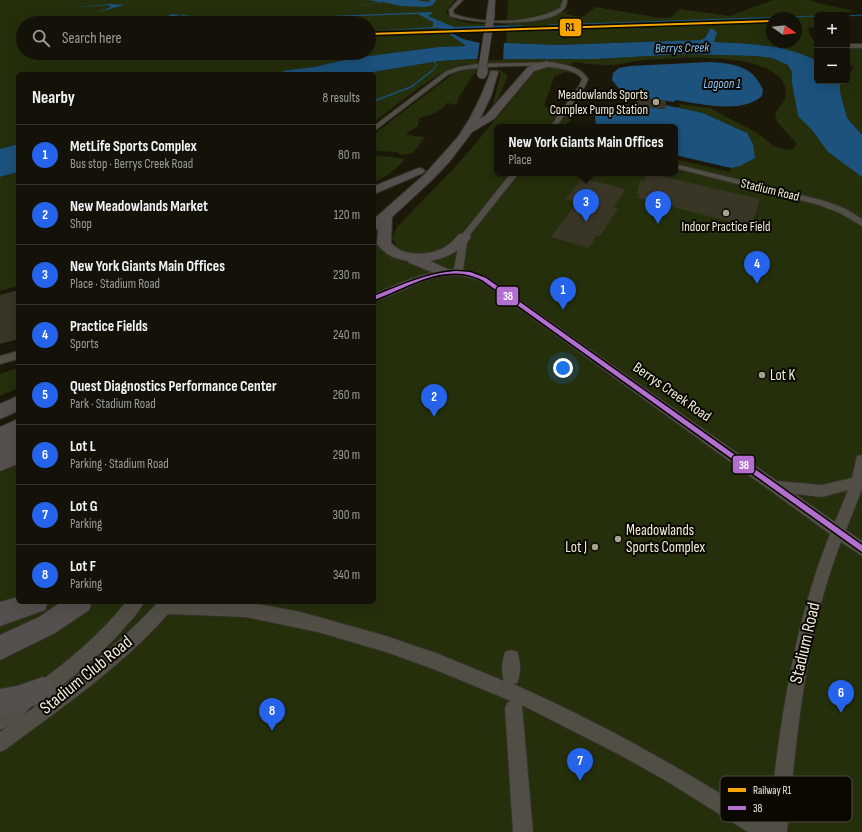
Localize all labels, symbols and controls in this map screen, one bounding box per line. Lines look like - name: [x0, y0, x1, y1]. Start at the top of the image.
- north arrow: [766, 12, 802, 48]
- map controls: [814, 12, 850, 84]
- button: +: [814, 12, 850, 48]
- search box: [16, 16, 376, 60]
- line badge: R1: [559, 18, 582, 37]
- text: R1: [565, 21, 576, 34]
- icon: search: [30, 27, 52, 49]
- text: Search here: [62, 29, 122, 48]
- water label: Berrys Creek: [655, 40, 710, 56]
- button: −: [814, 48, 850, 84]
- water label: Lagoon 1: [703, 76, 741, 92]
- place label: Meadowlands Sports Complex Pump Station: [550, 87, 648, 118]
- text: Nearby: [32, 88, 75, 108]
- text: 8 results: [322, 90, 360, 106]
- marker: Meadowlands Sports Complex Pump Station: [651, 97, 661, 107]
- popup: [494, 124, 678, 176]
- text: New York Giants Main Offices: [508, 133, 664, 152]
- text: MetLife Sports Complex: [70, 137, 197, 156]
- text: 1: [42, 147, 48, 163]
- text: 80 m: [338, 147, 360, 163]
- text: Place: [508, 152, 532, 168]
- text: Bus stop · Berrys Creek Road: [70, 156, 193, 172]
- street label: Stadium Road: [739, 175, 801, 205]
- pin: 3: [573, 189, 599, 222]
- pin: 5: [645, 191, 671, 224]
- text: New Meadowlands Market: [70, 197, 208, 216]
- text: 2: [42, 207, 48, 223]
- text: 120 m: [334, 207, 360, 223]
- marker: Indoor Practice Field: [721, 208, 731, 218]
- text: Shop: [70, 216, 92, 232]
- place label: Indoor Practice Field: [682, 219, 770, 235]
- pin: 4: [744, 251, 770, 284]
- text: New York Giants Main Offices: [70, 257, 225, 276]
- text: 3: [42, 267, 48, 283]
- text: 230 m: [333, 267, 360, 283]
- text: Place · Stadium Road: [70, 276, 160, 292]
- pin: 1: [550, 277, 576, 310]
- line badge: 38: [496, 286, 519, 306]
- text: 38: [503, 290, 513, 303]
- text: Practice Fields: [70, 317, 148, 336]
- text: 4: [42, 327, 48, 343]
- text: 240 m: [333, 327, 360, 343]
- text: Sports: [70, 336, 99, 352]
- your location: [553, 358, 573, 378]
- street label: Berrys Creek Road: [629, 358, 715, 426]
- place label: Lot K: [770, 366, 796, 385]
- marker: Lot K: [757, 370, 767, 380]
- text: Quest Diagnostics Performance Center: [70, 377, 277, 396]
- pin: 2: [421, 384, 447, 417]
- text: 5: [42, 387, 48, 403]
- text: 260 m: [333, 387, 360, 403]
- text: Park · Stadium Road: [70, 396, 156, 412]
- text: Lot L: [70, 437, 96, 456]
- text: 6: [42, 447, 48, 463]
- text: 290 m: [333, 447, 360, 463]
- line badge: 38: [732, 455, 755, 474]
- text: Parking · Stadium Road: [70, 456, 169, 472]
- text: 38: [739, 459, 749, 472]
- text: Lot G: [70, 497, 98, 516]
- text: 7: [42, 507, 48, 523]
- text: 300 m: [333, 507, 360, 523]
- text: Parking: [70, 516, 102, 532]
- place label: Meadowlands Sports Complex: [626, 521, 705, 557]
- marker: Meadowlands Sports Complex: [613, 534, 623, 544]
- place label: Lot J: [565, 538, 587, 557]
- marker: Lot J: [590, 542, 600, 552]
- text: Lot F: [70, 557, 96, 576]
- text: 8: [42, 567, 48, 583]
- text: 340 m: [333, 567, 360, 583]
- text: Parking: [70, 576, 102, 592]
- street label: Stadium Road: [785, 600, 825, 686]
- street label: Stadium Club Road: [36, 631, 136, 719]
- pin: 6: [828, 680, 854, 713]
- pin: 8: [259, 698, 285, 731]
- pin: 7: [567, 748, 593, 781]
- legend: [720, 776, 852, 822]
- text: Railway R1: [753, 784, 792, 797]
- text: 38: [753, 802, 763, 815]

